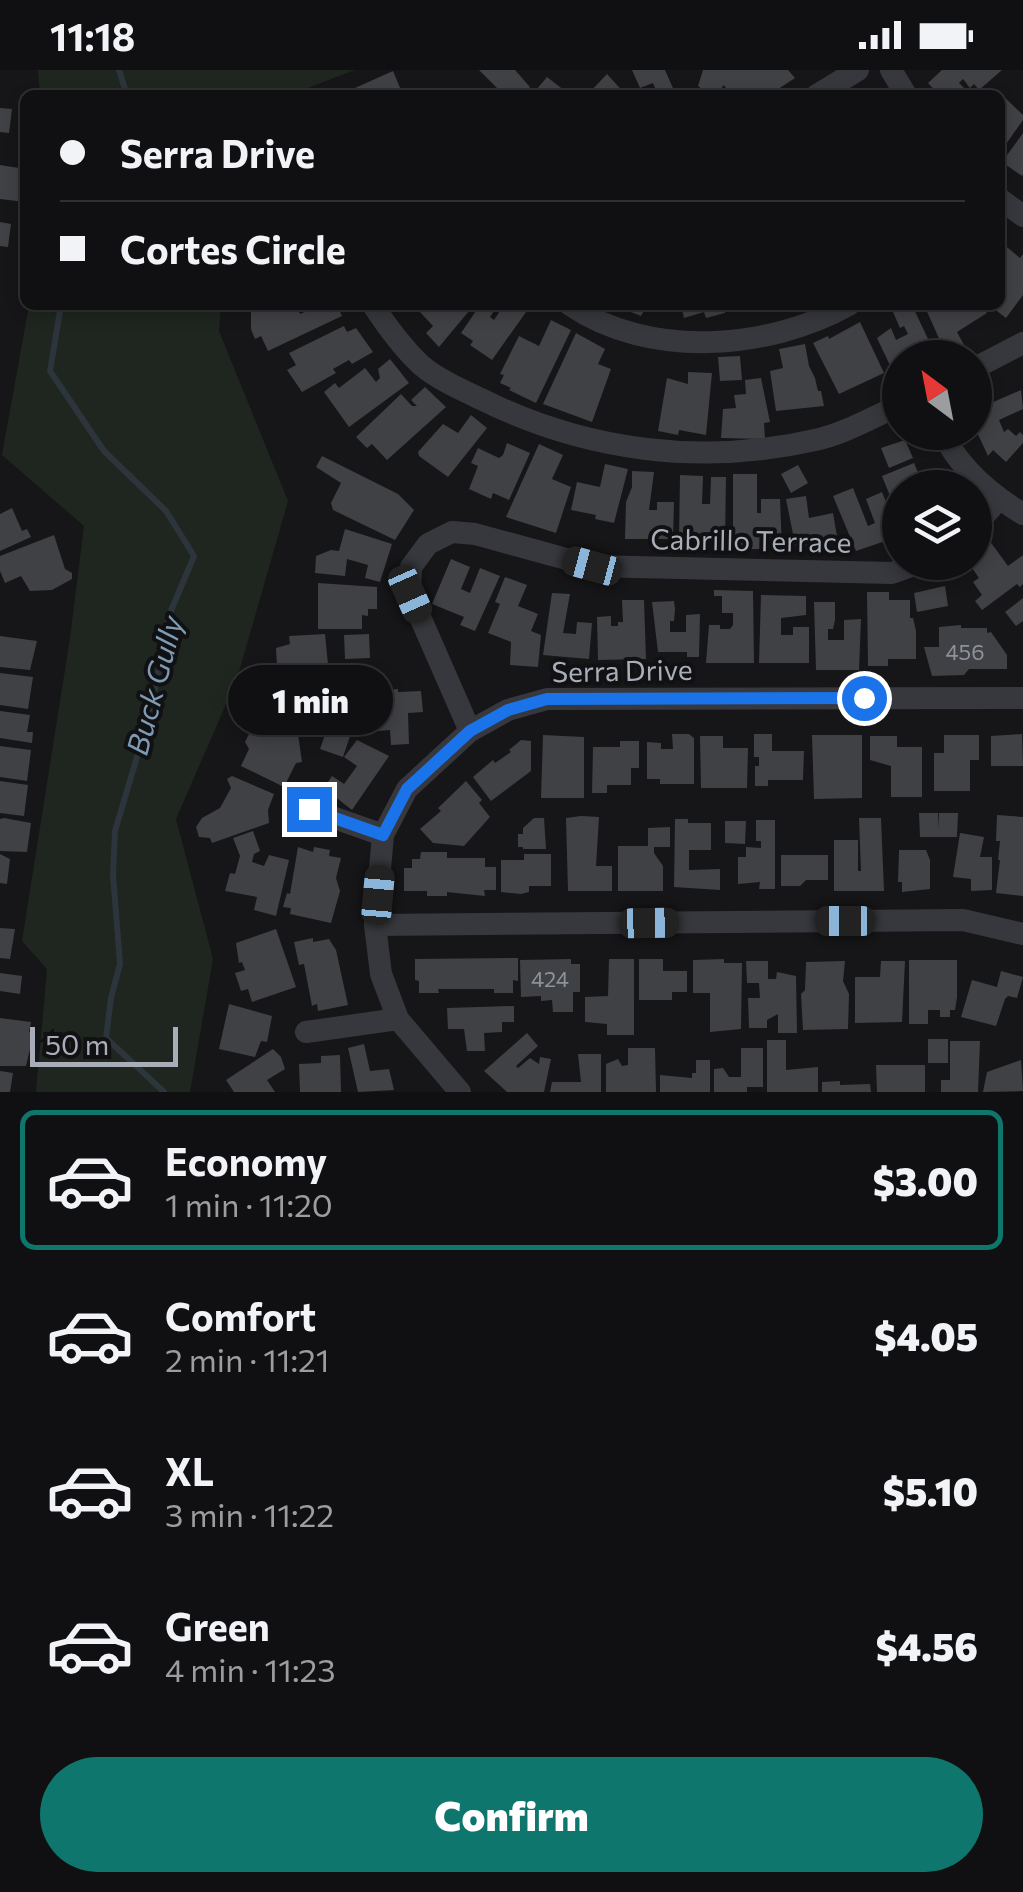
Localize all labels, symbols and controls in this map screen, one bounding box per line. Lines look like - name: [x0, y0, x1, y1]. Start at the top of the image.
- text: 11:18: [50, 12, 135, 59]
- text: Serra Drive: [120, 129, 315, 176]
- text: Cortes Circle: [120, 225, 346, 272]
- north arrow: [882, 340, 992, 450]
- map controls: [882, 340, 992, 580]
- button: layers: [882, 470, 992, 580]
- street label: Cabrillo Terrace: [650, 521, 852, 559]
- car: [559, 544, 625, 588]
- car: [384, 560, 436, 628]
- water label: Buck Gully: [117, 610, 190, 759]
- house number: 456: [945, 638, 985, 665]
- street label: Serra Drive: [551, 652, 693, 688]
- callout: 1 min: [226, 664, 392, 734]
- route start: [842, 676, 887, 721]
- text: 1 min: [272, 680, 349, 720]
- route end: [287, 787, 332, 832]
- car: [360, 864, 396, 926]
- car: [815, 906, 875, 936]
- car: [619, 907, 679, 939]
- house number: 424: [531, 965, 569, 992]
- scale bar: [30, 1022, 178, 1066]
- text: 50 m: [45, 1027, 109, 1061]
- icon: car: [45, 1135, 135, 1225]
- text: Economy: [165, 1137, 327, 1184]
- text: $3.00: [873, 1157, 978, 1204]
- text: 1 min · 11:20: [165, 1184, 333, 1224]
- icon: car: [45, 1290, 135, 1380]
- text: Comfort: [165, 1292, 316, 1339]
- text: $4.05: [874, 1312, 978, 1359]
- text: 2 min · 11:21: [165, 1339, 330, 1379]
- icon: car: [45, 1445, 135, 1535]
- text: XL: [165, 1447, 214, 1494]
- text: $5.10: [883, 1467, 978, 1514]
- text: 3 min · 11:22: [165, 1494, 334, 1534]
- icon: car: [45, 1600, 135, 1690]
- text: Green: [165, 1602, 270, 1649]
- text: $4.56: [876, 1622, 978, 1669]
- text: 4 min · 11:23: [165, 1649, 336, 1689]
- button: Confirm: [40, 1757, 983, 1872]

